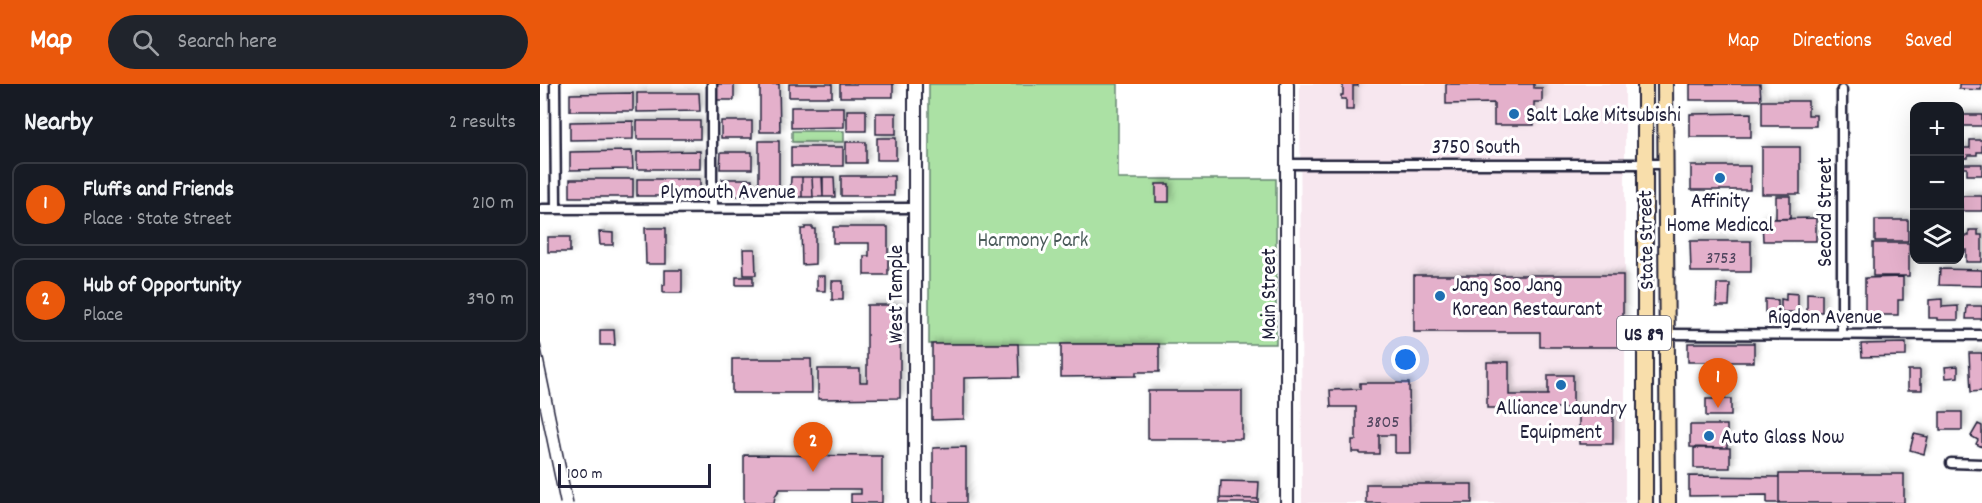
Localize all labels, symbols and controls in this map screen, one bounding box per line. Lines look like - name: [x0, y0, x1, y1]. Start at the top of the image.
- search box: [108, 15, 528, 69]
- text: Map: [30, 22, 72, 62]
- icon: search: [129, 26, 162, 59]
- text: Search here: [177, 27, 277, 58]
- text: Map: [1728, 27, 1759, 57]
- text: Directions: [1792, 27, 1872, 57]
- text: Saved: [1905, 27, 1952, 57]
- place label: Salt Lake Mitsubishi: [1526, 102, 1681, 132]
- map controls: [1910, 102, 1964, 264]
- button: +: [1910, 102, 1964, 156]
- text: Nearby: [24, 105, 92, 142]
- marker: Salt Lake Mitsubishi: [1507, 107, 1521, 121]
- text: 2 results: [449, 109, 516, 137]
- street label: 3750 South: [1432, 134, 1520, 164]
- button: −: [1910, 156, 1964, 210]
- street label: Secord Street: [1812, 157, 1842, 267]
- marker: Affinity Home Medical: [1713, 171, 1727, 185]
- text: Fluffs and Friends: [83, 175, 234, 206]
- street label: Plymouth Avenue: [660, 179, 796, 209]
- place label: Affinity Home Medical: [1666, 188, 1774, 242]
- text: 1: [43, 190, 48, 218]
- text: 210 m: [472, 190, 514, 218]
- street label: State Street: [1632, 190, 1664, 290]
- text: Place · State Street: [83, 206, 232, 234]
- button: layers: [1910, 210, 1964, 264]
- park label: Harmony Park: [978, 227, 1088, 257]
- street label: West Temple: [883, 245, 913, 343]
- house number: 3753: [1705, 247, 1737, 272]
- street label: Main Street: [1256, 248, 1286, 340]
- text: Hub of Opportunity: [83, 271, 241, 302]
- place label: Jang Soo Jang Korean Restaurant: [1452, 272, 1603, 326]
- text: 2: [41, 286, 50, 314]
- text: 390 m: [467, 286, 514, 314]
- marker: Jang Soo Jang Korean Restaurant: [1433, 289, 1447, 303]
- text: Place: [83, 302, 123, 330]
- street label: Rigdon Avenue: [1768, 304, 1882, 334]
- road number: US 89: [1617, 316, 1671, 350]
- your location: [1391, 345, 1420, 374]
- pin: 1: [1698, 358, 1738, 408]
- marker: Alliance Laundry Equipment: [1554, 378, 1568, 392]
- place label: Alliance Laundry Equipment: [1496, 395, 1627, 449]
- house number: 3805: [1366, 411, 1400, 436]
- pin: 2: [794, 422, 832, 472]
- place label: Auto Glass Now: [1721, 424, 1845, 454]
- marker: Auto Glass Now: [1702, 429, 1716, 443]
- scale bar: [558, 461, 711, 488]
- text: 100 m: [567, 463, 603, 486]

